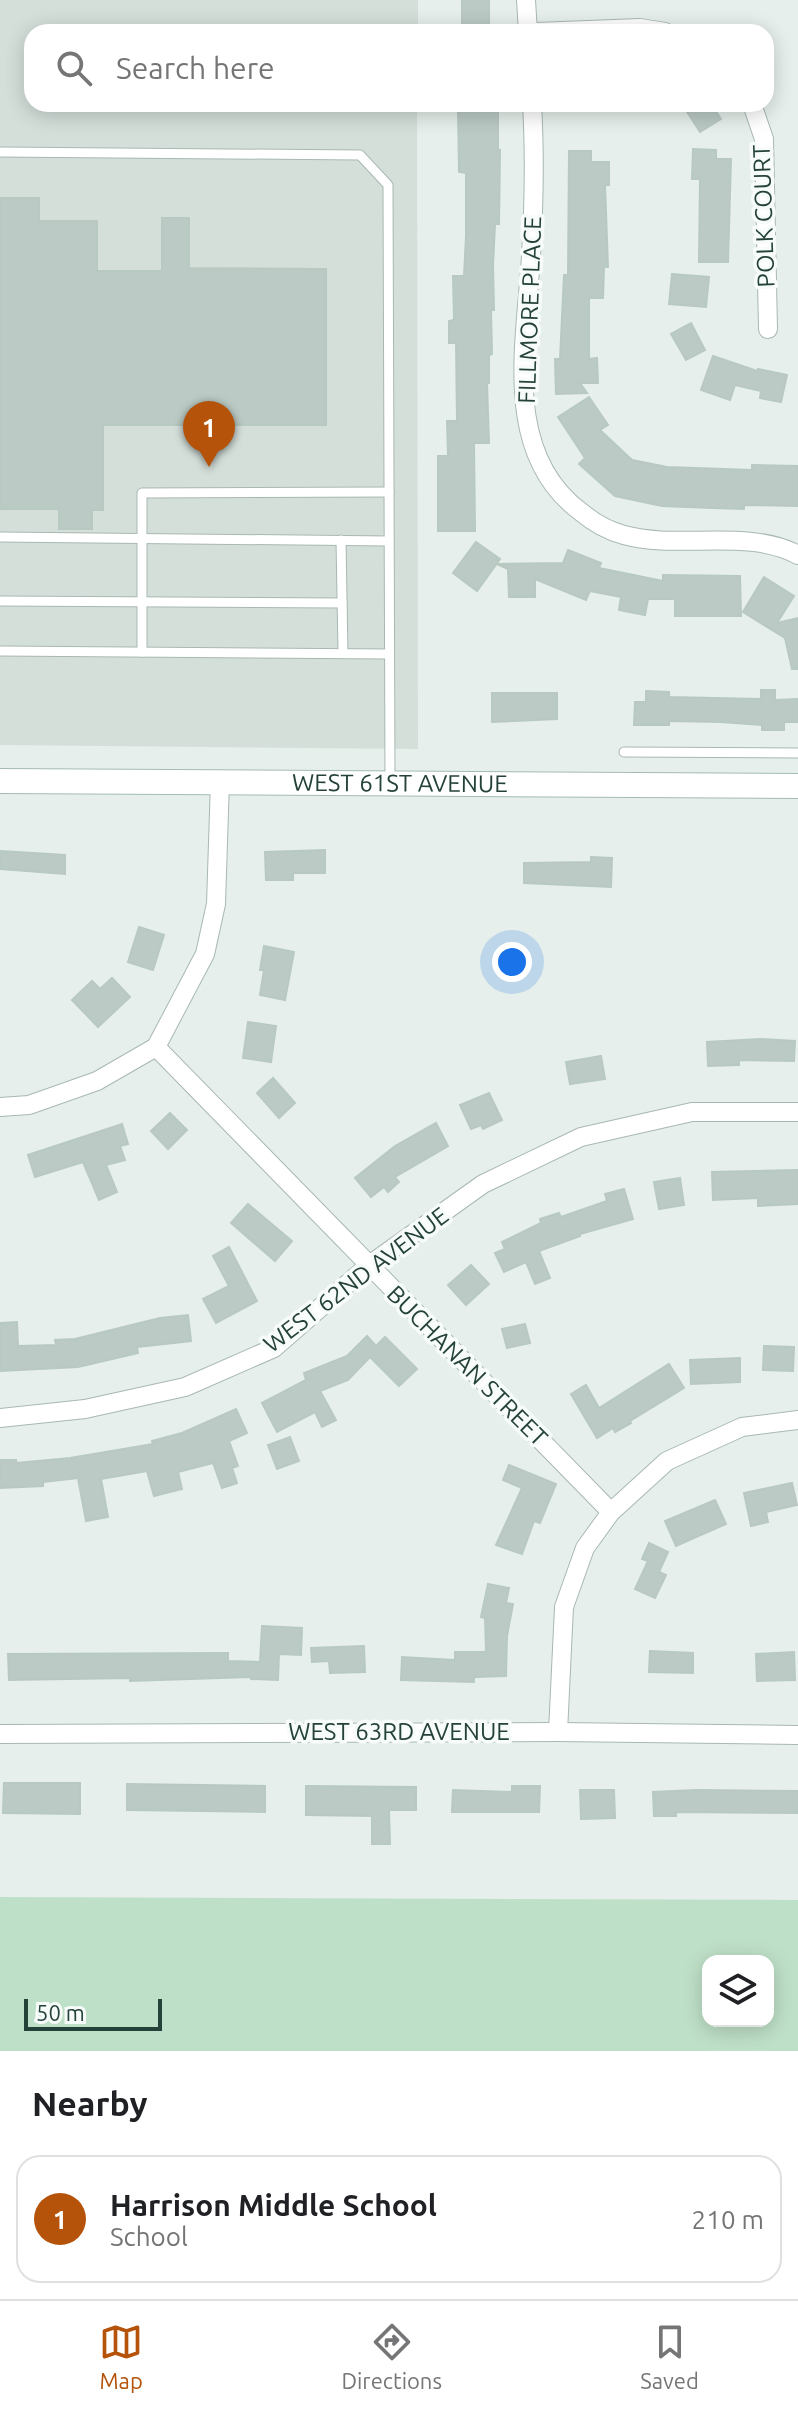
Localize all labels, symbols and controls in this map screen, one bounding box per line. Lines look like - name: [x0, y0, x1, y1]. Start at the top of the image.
- search box: [24, 24, 774, 112]
- icon: search: [52, 46, 96, 90]
- text: Search here: [116, 51, 275, 85]
- street label: POLK COURT: [748, 144, 779, 288]
- street label: FILLMORE PLACE: [513, 216, 546, 404]
- pin: 1: [183, 401, 235, 467]
- street label: WEST 61ST AVENUE: [292, 769, 508, 797]
- your location: [492, 942, 532, 982]
- street label: WEST 62ND AVENUE: [258, 1202, 453, 1358]
- street label: BUCHANAN STREET: [382, 1280, 553, 1451]
- street label: WEST 63RD AVENUE: [288, 1718, 510, 1745]
- map controls: [702, 1955, 774, 2027]
- button: layers: [702, 1955, 774, 2027]
- scale bar: [24, 1995, 162, 2031]
- text: 50 m: [36, 2000, 85, 2025]
- text: Nearby: [32, 2084, 147, 2122]
- text: Harrison Middle School: [110, 2188, 437, 2222]
- text: 1: [53, 2205, 67, 2234]
- text: 210 m: [692, 2205, 764, 2234]
- text: School: [110, 2222, 188, 2251]
- tab: Map: [99, 2320, 143, 2393]
- tab: Directions: [341, 2320, 442, 2393]
- tab: Saved: [640, 2320, 699, 2393]

